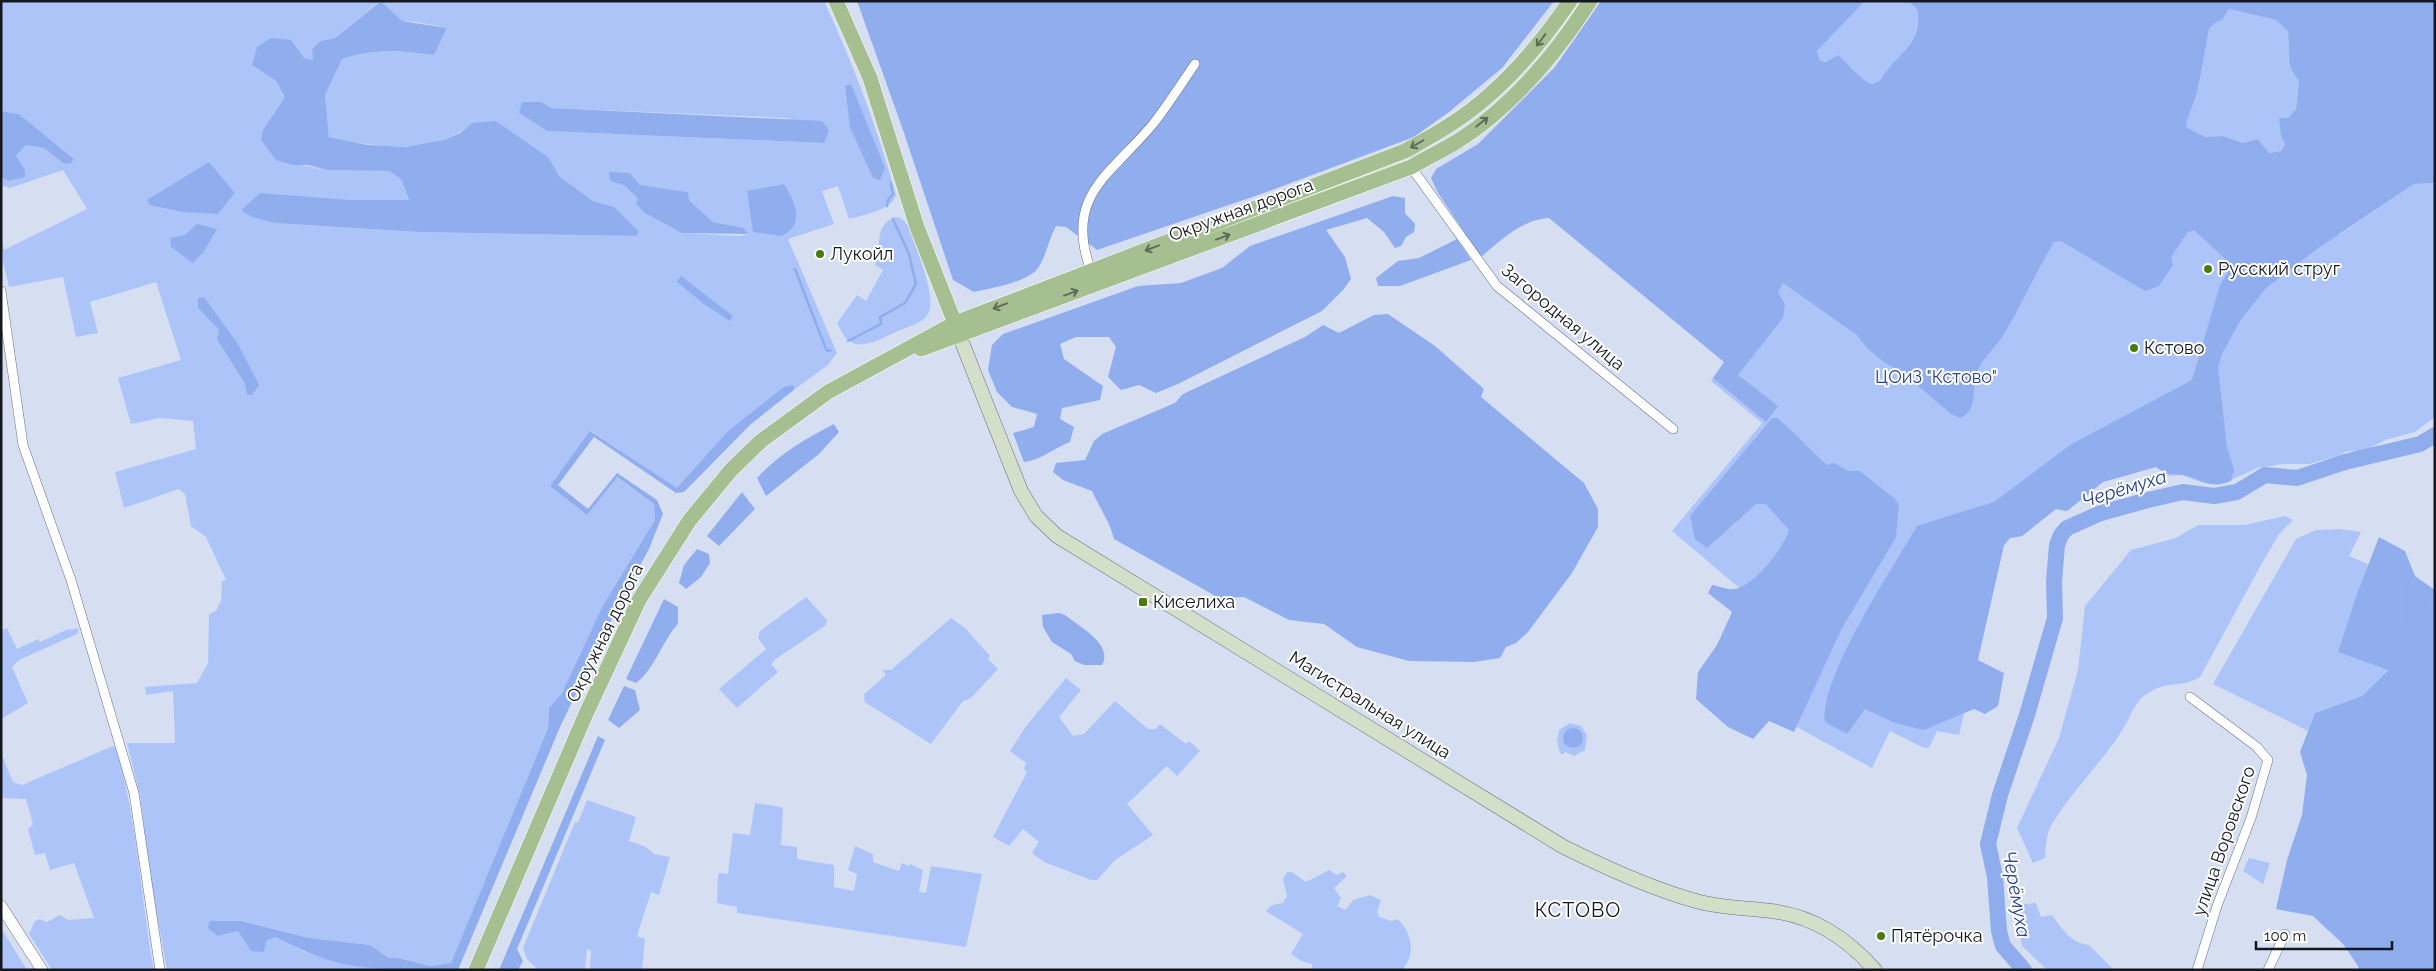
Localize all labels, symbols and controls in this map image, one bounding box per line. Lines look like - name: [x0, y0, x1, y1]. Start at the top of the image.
- one-way arrow: [1535, 33, 1546, 46]
- one-way arrow: [1475, 117, 1488, 128]
- one-way arrow: [1410, 140, 1425, 149]
- street label: Окружная дорога: [1166, 174, 1316, 245]
- one-way arrow: [1215, 232, 1230, 241]
- place label: Лукойл: [830, 243, 893, 264]
- one-way arrow: [1145, 244, 1160, 253]
- marker: Лукойл: [814, 248, 826, 260]
- place label: Русский струг: [2218, 258, 2340, 279]
- street label: Загородная улица: [1497, 259, 1629, 374]
- marker: Русский струг: [2202, 263, 2214, 275]
- one-way arrow: [1063, 288, 1078, 298]
- one-way arrow: [993, 302, 1008, 311]
- place label: Кстово: [2144, 337, 2205, 358]
- marker: Кстово: [2128, 342, 2140, 354]
- park label: ЦОиЗ "Кстово": [1875, 366, 1997, 387]
- water label: Черёмуха: [2079, 465, 2169, 511]
- street label: Окружная дорога: [562, 560, 647, 706]
- place label: Киселиха: [1153, 591, 1235, 612]
- marker: Киселиха: [1137, 596, 1149, 608]
- street label: Магистральная улица: [1286, 646, 1455, 763]
- street label: улица Воровского: [2188, 763, 2259, 919]
- water label: Черёмуха: [1999, 849, 2035, 939]
- district label: КСТОВО: [1535, 898, 1621, 922]
- scale bar: [2256, 918, 2392, 950]
- place label: Пятёрочка: [1891, 925, 1983, 946]
- text: 100 m: [2264, 927, 2306, 945]
- marker: Пятёрочка: [1875, 930, 1887, 942]

